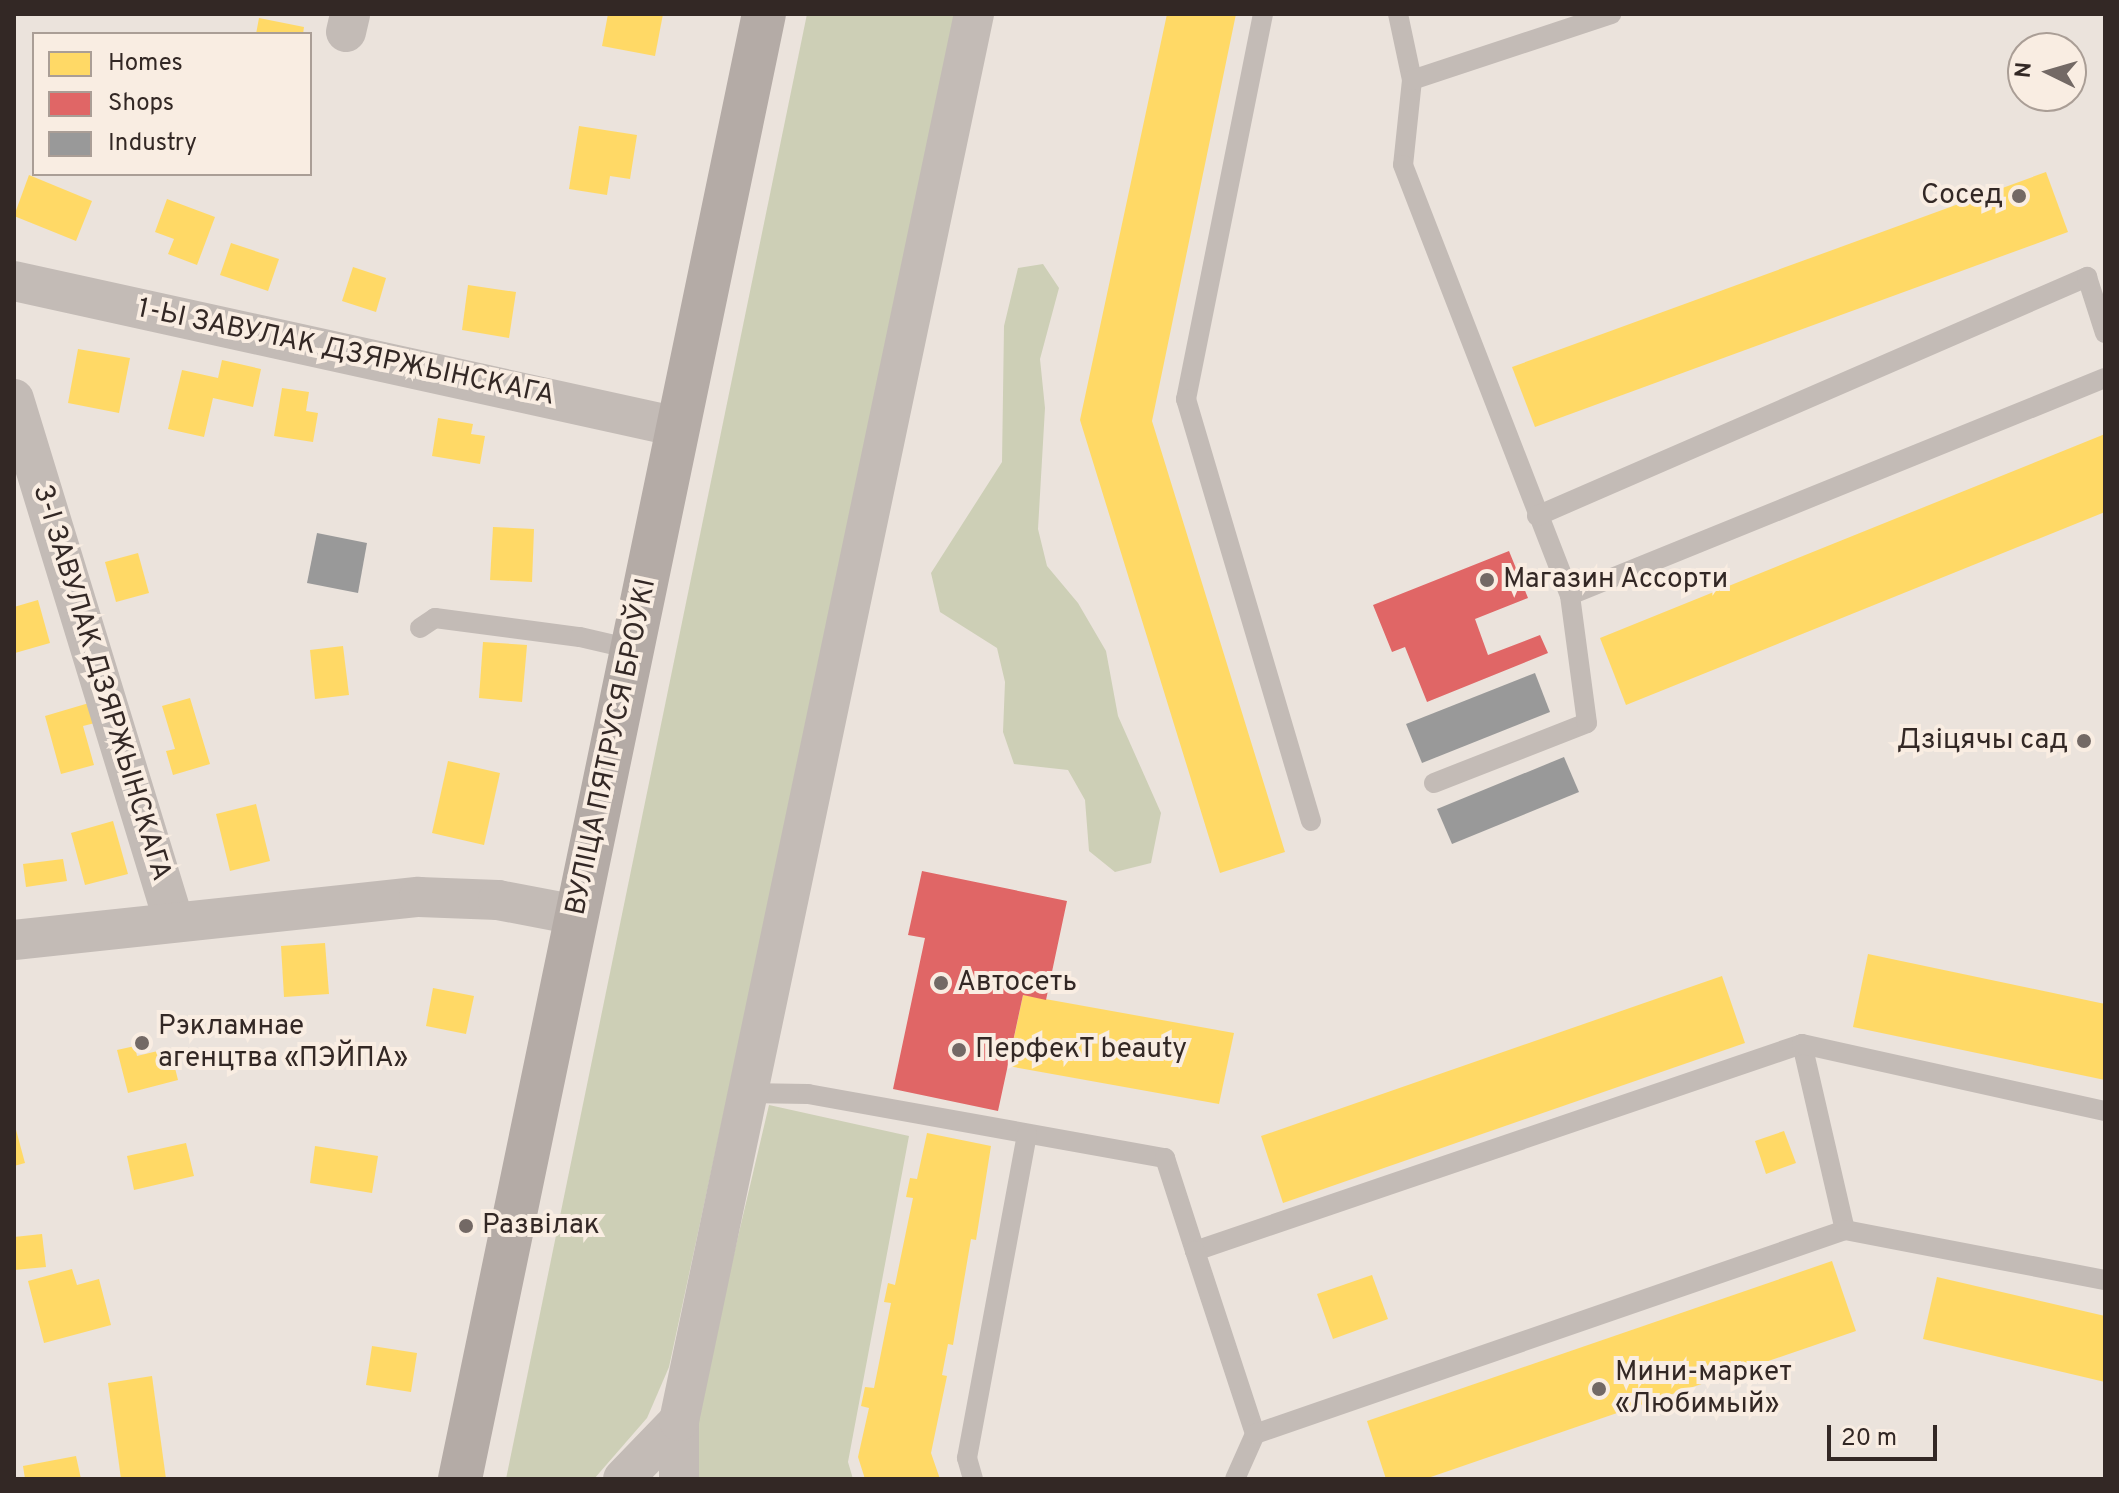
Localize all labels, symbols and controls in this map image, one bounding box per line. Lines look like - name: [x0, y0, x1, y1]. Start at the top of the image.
- legend: [32, 32, 312, 176]
- north arrow: [2007, 32, 2087, 112]
- text: Homes: [108, 49, 183, 79]
- text: N: [2010, 61, 2039, 79]
- text: Shops: [108, 89, 174, 119]
- text: Industry: [108, 129, 197, 159]
- place label: Сосед: [1921, 179, 2003, 213]
- marker: Сосед: [2010, 187, 2028, 205]
- street label: 1-Ы ЗАВУЛАК ДЗЯРЖЫНСКАГА: [134, 292, 558, 414]
- street label: 3-І ЗАВУЛАК ДЗЯРЖЫНСКАГА: [25, 481, 177, 885]
- place label: Магазин Ассорти: [1503, 563, 1729, 597]
- marker: Магазин Ассорти: [1478, 571, 1496, 589]
- street label: ВУЛІЦА ПЯТРУСЯ БРОЎКІ: [560, 575, 664, 919]
- place label: Дзіцячы сад: [1897, 724, 2068, 758]
- marker: Дзіцячы сад: [2075, 732, 2093, 750]
- place label: Автосеть: [957, 966, 1077, 1000]
- marker: Автосеть: [932, 974, 950, 992]
- place label: Рэкламнае агенцтва «ПЭЙПА»: [158, 1010, 408, 1076]
- place label: ПерфекТ beauty: [975, 1033, 1188, 1067]
- marker: Рэкламнае агенцтва «ПЭЙПА»: [133, 1034, 151, 1052]
- marker: ПерфекТ beauty: [950, 1041, 968, 1059]
- place label: Развілак: [482, 1209, 600, 1243]
- marker: Развілак: [457, 1217, 475, 1235]
- place label: Мини-маркет «Любимый»: [1615, 1356, 1792, 1422]
- marker: Мини-маркет «Любимый»: [1590, 1380, 1608, 1398]
- scale bar: [1831, 1409, 1941, 1459]
- text: 20 m: [1841, 1424, 1897, 1454]

